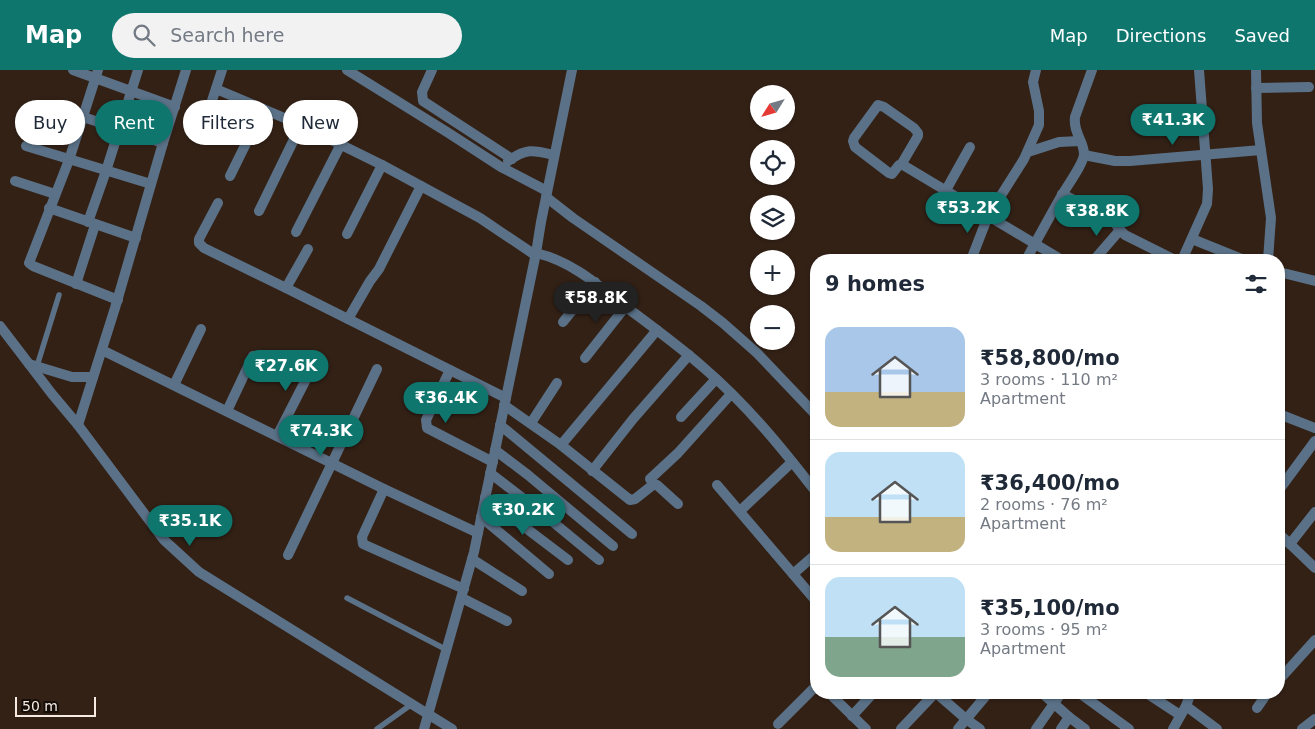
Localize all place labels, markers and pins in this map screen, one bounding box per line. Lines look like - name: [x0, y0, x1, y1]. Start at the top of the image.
- pin: ₹41.3K: [1132, 104, 1214, 146]
- pin: ₹53.2K: [927, 191, 1009, 234]
- pin: ₹38.8K: [1056, 194, 1138, 237]
- pin: ₹58.8K: [555, 282, 637, 324]
- pin: ₹27.6K: [245, 350, 327, 392]
- pin: ₹36.4K: [405, 382, 487, 424]
- pin: ₹74.3K: [280, 414, 362, 457]
- pin: ₹30.2K: [482, 494, 564, 536]
- pin: ₹35.1K: [149, 504, 231, 547]

